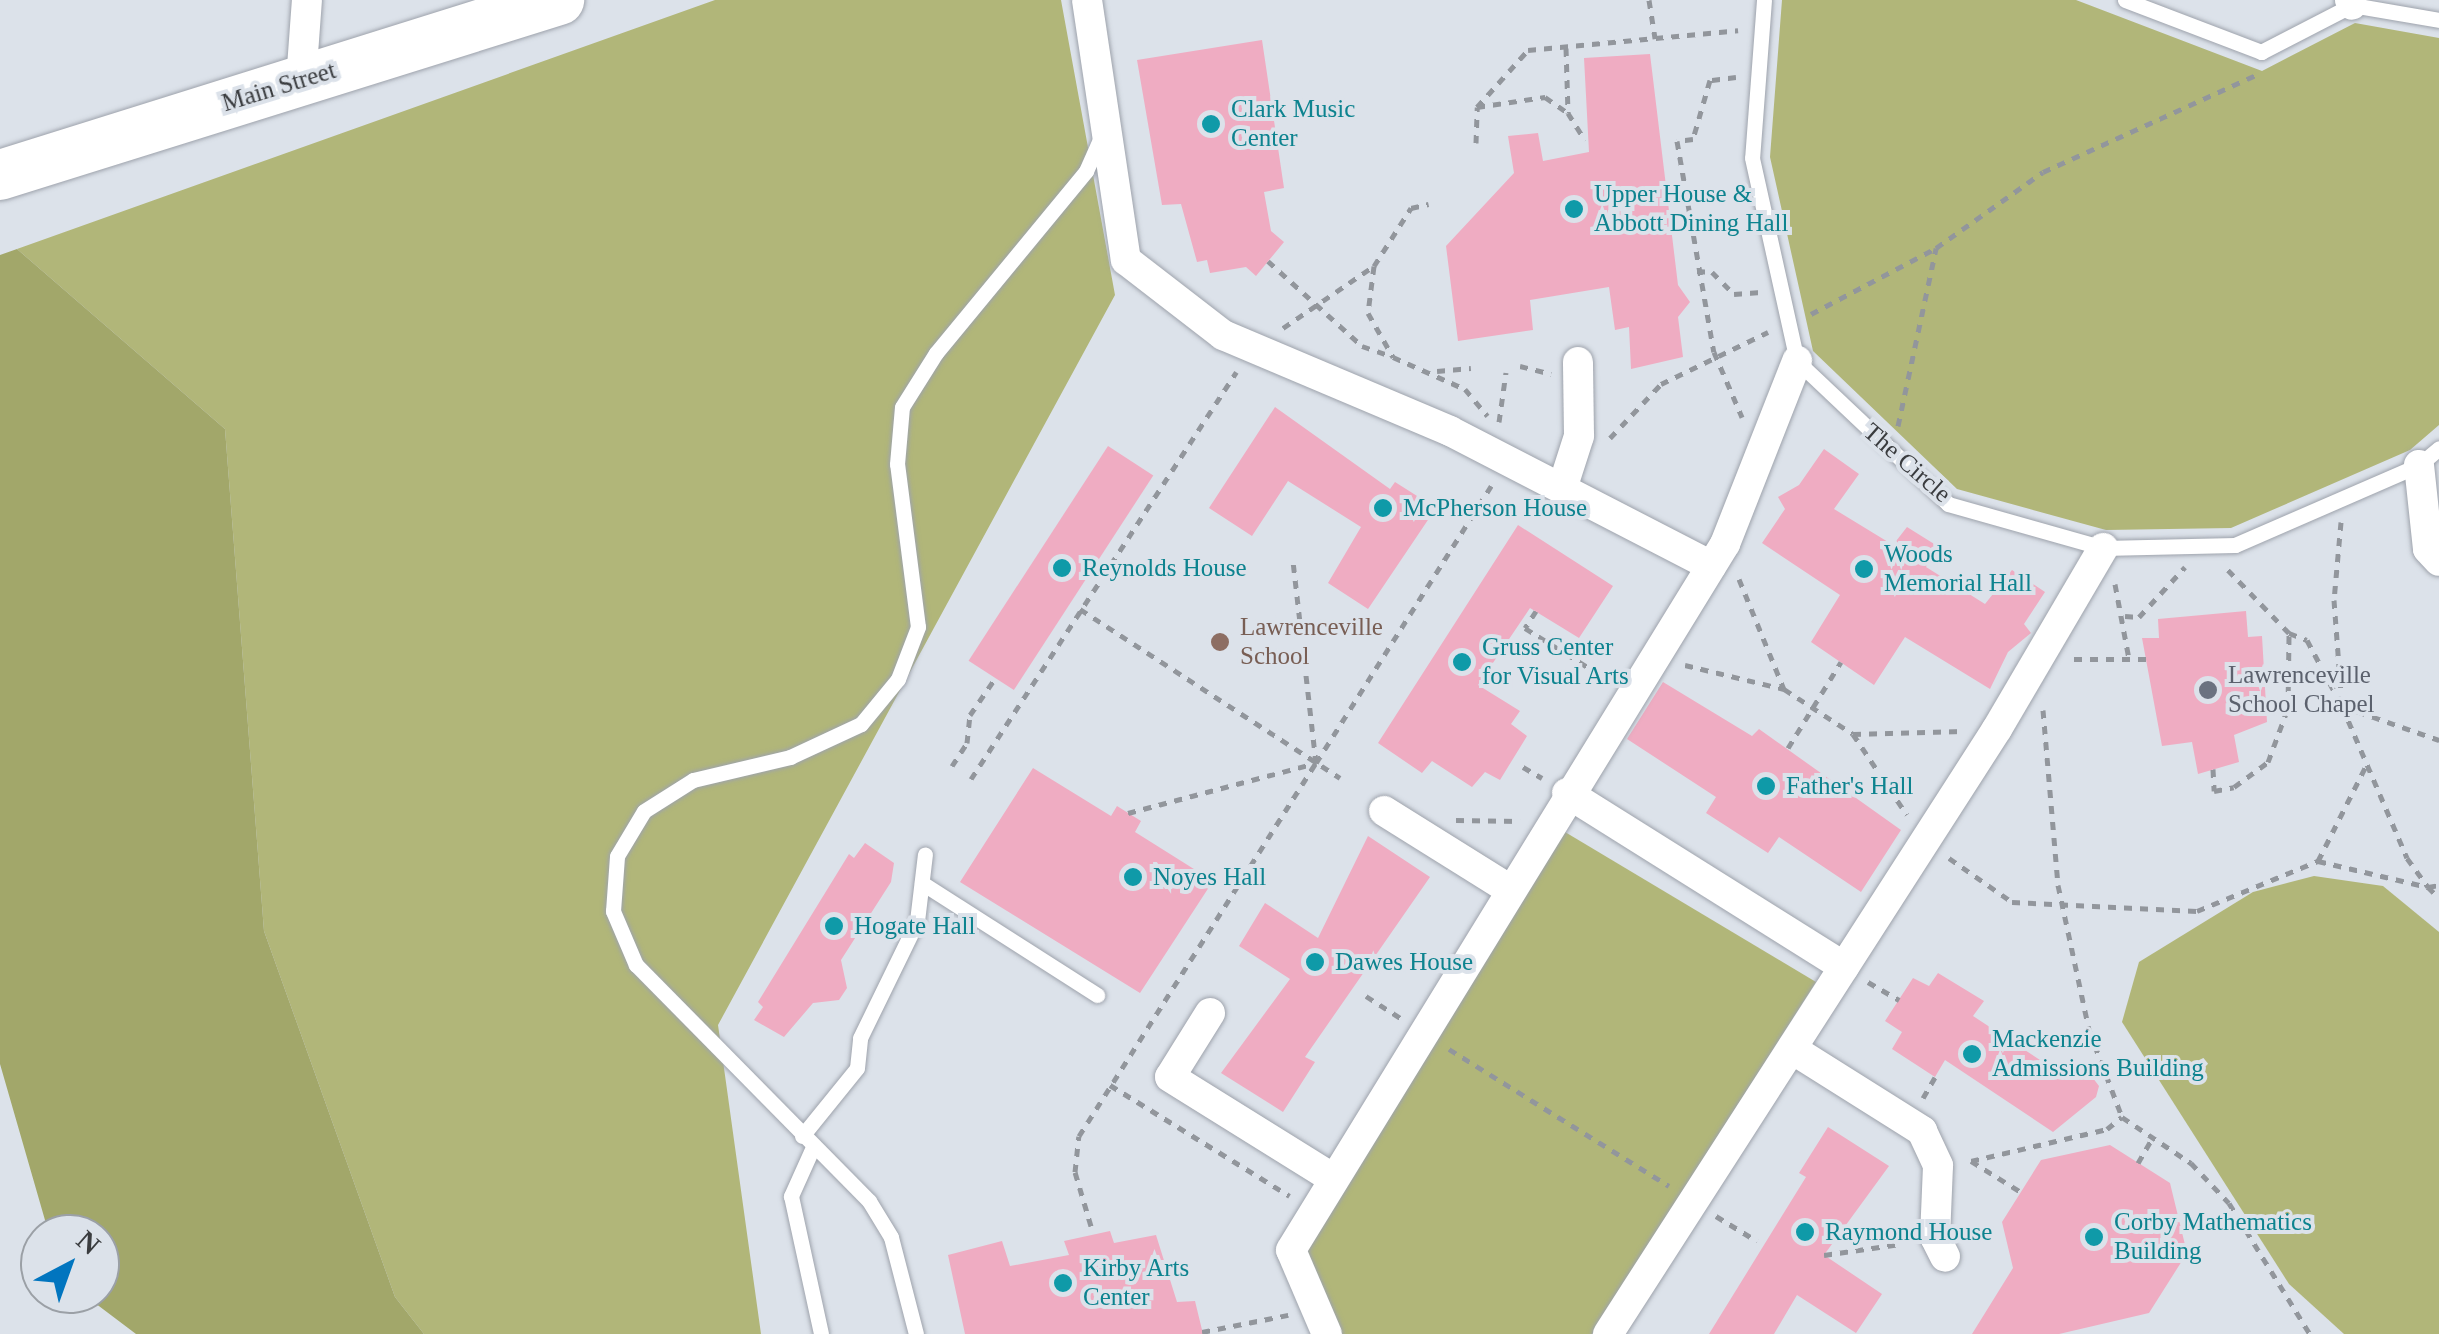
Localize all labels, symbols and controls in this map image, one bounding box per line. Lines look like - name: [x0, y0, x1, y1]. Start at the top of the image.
- street label: Main Street: [219, 56, 339, 118]
- place label: Clark Music Center: [1231, 95, 1355, 154]
- marker: Clark Music Center: [1200, 113, 1222, 135]
- place label: Upper House & Abbott Dining Hall: [1594, 180, 1788, 239]
- marker: Upper House & Abbott Dining Hall: [1563, 198, 1585, 220]
- street label: The Circle: [1857, 417, 1957, 509]
- place label: McPherson House: [1403, 493, 1587, 523]
- marker: McPherson House: [1372, 497, 1394, 519]
- place label: Woods Memorial Hall: [1884, 540, 2032, 599]
- place label: Reynolds House: [1082, 553, 1247, 583]
- marker: Reynolds House: [1051, 557, 1073, 579]
- marker: Woods Memorial Hall: [1853, 558, 1875, 580]
- place label: Lawrenceville School: [1240, 613, 1383, 672]
- marker: Lawrenceville School: [1209, 631, 1231, 653]
- place label: Gruss Center for Visual Arts: [1482, 633, 1630, 692]
- marker: Gruss Center for Visual Arts: [1451, 651, 1473, 673]
- place label: Lawrenceville School Chapel: [2228, 661, 2375, 720]
- marker: Lawrenceville School Chapel: [2197, 679, 2219, 701]
- place label: Father's Hall: [1786, 771, 1913, 801]
- marker: Father's Hall: [1755, 775, 1777, 797]
- place label: Noyes Hall: [1153, 862, 1266, 892]
- marker: Noyes Hall: [1122, 866, 1144, 888]
- place label: Hogate Hall: [854, 911, 975, 941]
- marker: Hogate Hall: [823, 915, 845, 937]
- place label: Dawes House: [1335, 947, 1473, 977]
- marker: Dawes House: [1304, 951, 1326, 973]
- place label: Mackenzie Admissions Building: [1992, 1025, 2204, 1084]
- marker: Mackenzie Admissions Building: [1961, 1043, 1983, 1065]
- place label: Corby Mathematics Building: [2114, 1208, 2312, 1267]
- north arrow: [20, 1214, 120, 1314]
- place label: Raymond House: [1825, 1217, 1992, 1247]
- marker: Raymond House: [1794, 1221, 1816, 1243]
- text: N: [71, 1224, 106, 1261]
- marker: Corby Mathematics Building: [2083, 1226, 2105, 1248]
- place label: Kirby Arts Center: [1083, 1254, 1191, 1313]
- marker: Kirby Arts Center: [1052, 1272, 1074, 1294]

